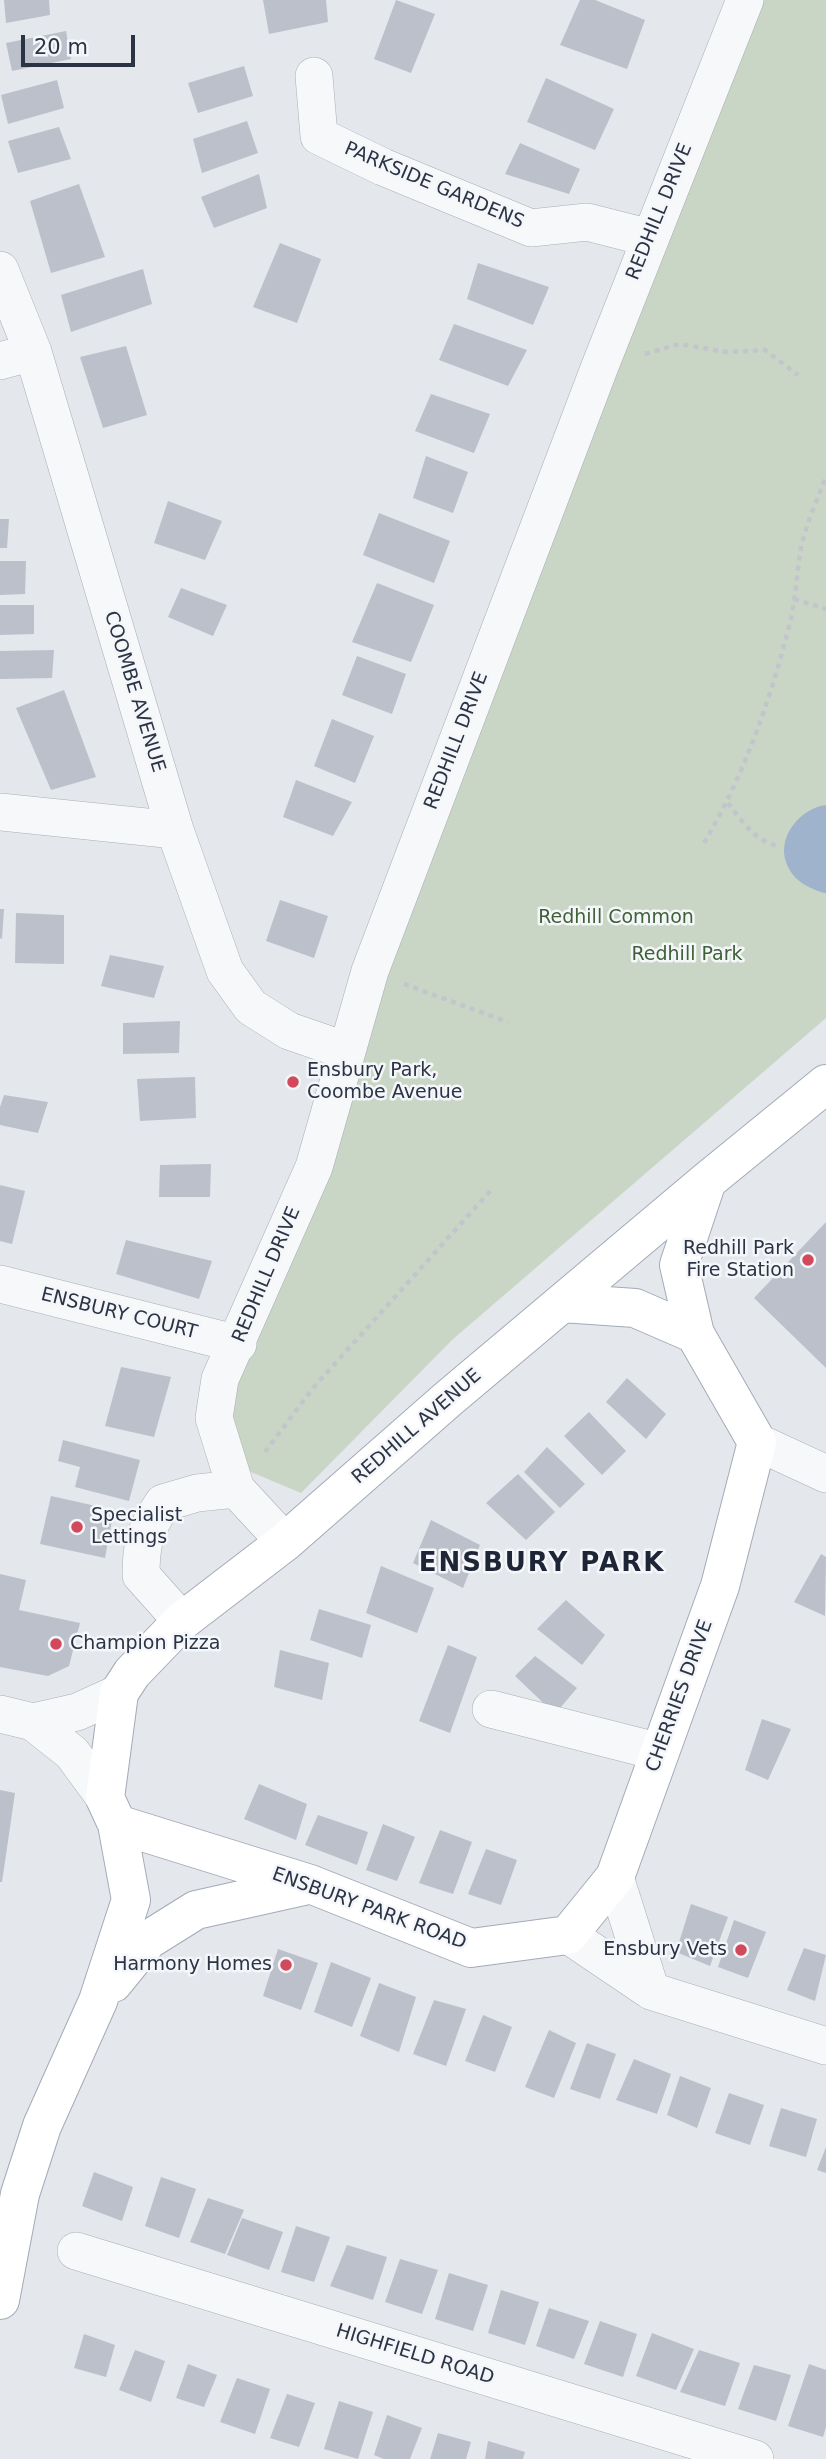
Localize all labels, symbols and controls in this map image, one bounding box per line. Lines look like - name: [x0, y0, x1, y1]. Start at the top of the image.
- scale bar: [24, 21, 138, 65]
- text: 20 m: [34, 35, 88, 59]
- street label: PARKSIDE GARDENS: [341, 138, 527, 234]
- street label: REDHILL DRIVE: [622, 140, 698, 284]
- street label: COOMBE AVENUE: [99, 609, 169, 775]
- street label: REDHILL DRIVE: [420, 669, 494, 813]
- park label: Redhill Common: [538, 907, 694, 929]
- park label: Redhill Park: [631, 944, 743, 966]
- place label: Ensbury Park, Coombe Avenue: [307, 1060, 462, 1104]
- marker: Ensbury Park, Coombe Avenue: [285, 1074, 301, 1090]
- street label: REDHILL DRIVE: [228, 1204, 306, 1346]
- place label: Redhill Park Fire Station: [683, 1238, 794, 1282]
- marker: Redhill Park Fire Station: [800, 1252, 816, 1268]
- street label: ENSBURY COURT: [38, 1284, 200, 1344]
- street label: REDHILL AVENUE: [348, 1365, 486, 1489]
- place label: Specialist Lettings: [91, 1505, 182, 1549]
- marker: Specialist Lettings: [69, 1519, 85, 1535]
- district label: ENSBURY PARK: [420, 1548, 664, 1580]
- street label: CHERRIES DRIVE: [642, 1617, 718, 1775]
- place label: Champion Pizza: [70, 1633, 220, 1655]
- marker: Champion Pizza: [48, 1636, 64, 1652]
- street label: ENSBURY PARK ROAD: [269, 1863, 469, 1955]
- place label: Ensbury Vets: [603, 1939, 727, 1961]
- marker: Ensbury Vets: [733, 1942, 749, 1958]
- place label: Harmony Homes: [113, 1954, 272, 1976]
- marker: Harmony Homes: [278, 1957, 294, 1973]
- street label: HIGHFIELD ROAD: [333, 2320, 497, 2390]

